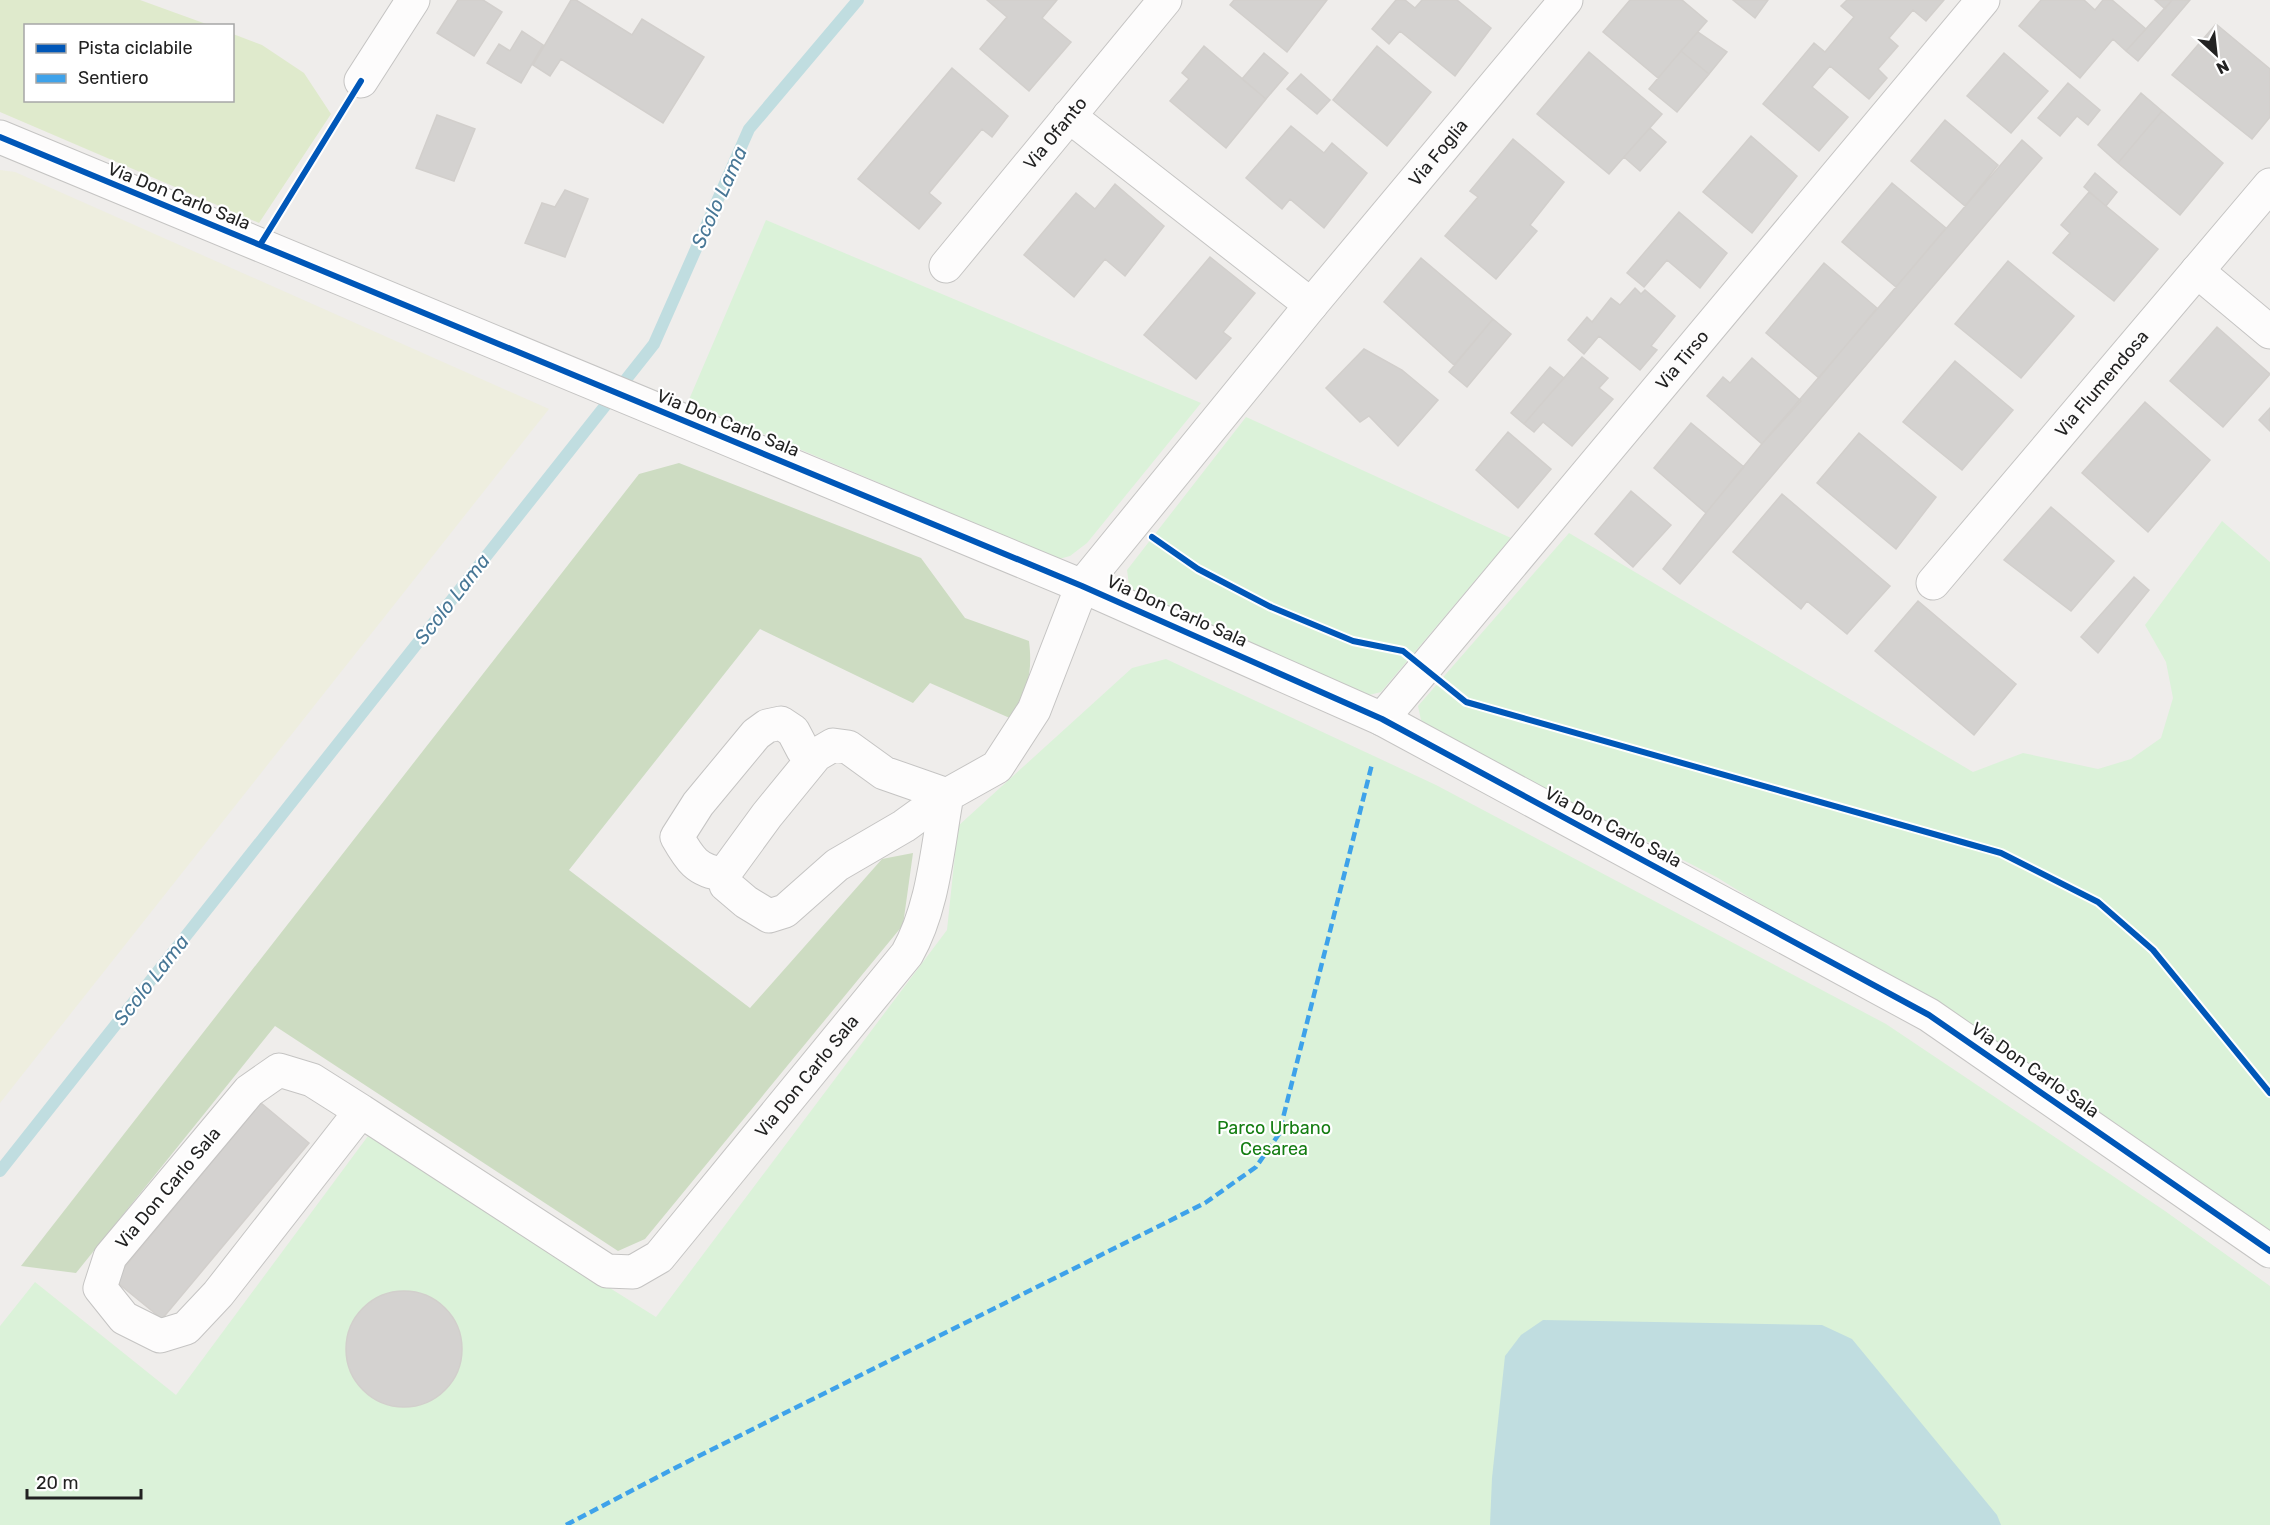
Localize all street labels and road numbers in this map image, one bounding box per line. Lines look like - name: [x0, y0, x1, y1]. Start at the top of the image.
- street label: Via Ofanto: [1019, 92, 1092, 174]
- street label: Via Foglia: [1404, 115, 1473, 191]
- street label: Via Don Carlo Sala: [105, 157, 253, 235]
- street label: Via Tirso: [1651, 326, 1713, 394]
- street label: Via Flumendosa: [2050, 326, 2153, 442]
- street label: Via Don Carlo Sala: [654, 384, 802, 462]
- street label: Via Don Carlo Sala: [1103, 570, 1251, 652]
- street label: Via Don Carlo Sala: [1541, 782, 1685, 872]
- street label: Via Don Carlo Sala: [750, 1011, 864, 1142]
- street label: Via Don Carlo Sala: [1967, 1017, 2103, 1123]
- street label: Via Don Carlo Sala: [111, 1123, 225, 1253]

